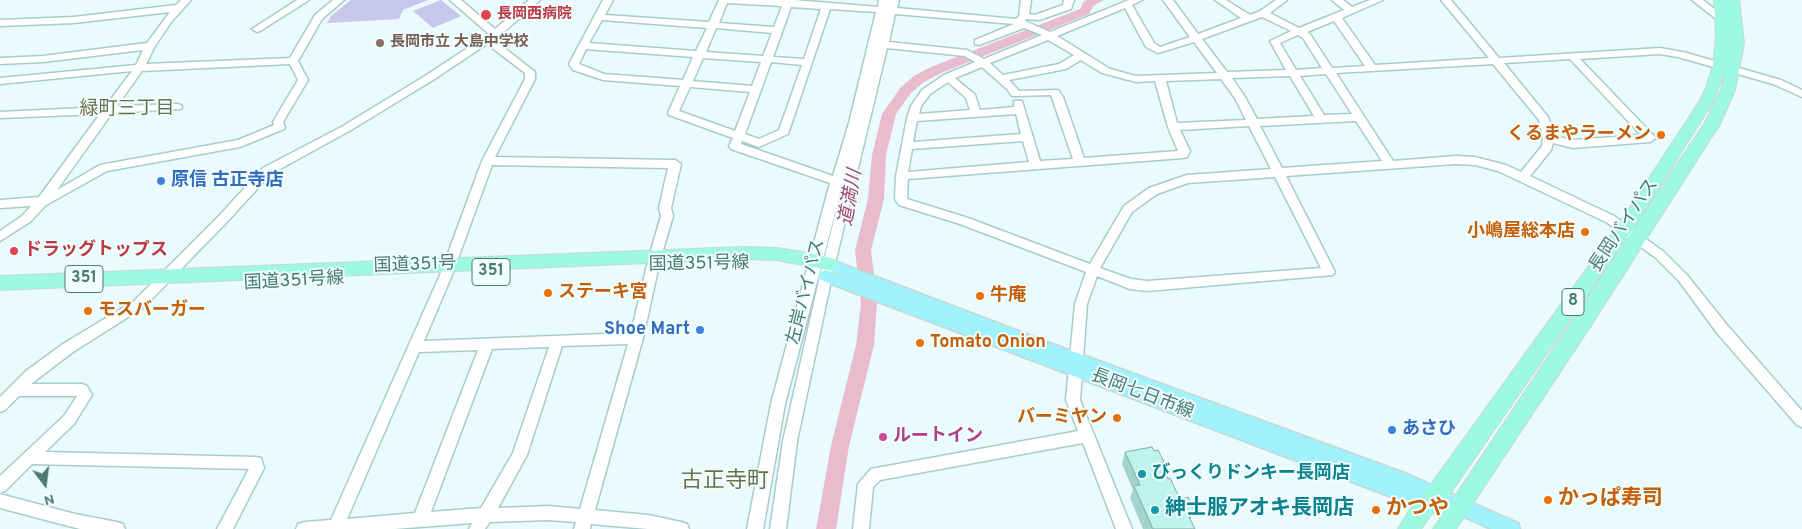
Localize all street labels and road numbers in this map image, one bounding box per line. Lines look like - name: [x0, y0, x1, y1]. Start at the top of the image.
- street label: 長岡バイパス: [1586, 175, 1664, 277]
- street label: 左岸バイパス: [783, 237, 831, 347]
- street label: 国道351号線: [648, 253, 750, 277]
- street label: 国道351号: [373, 254, 457, 278]
- road number: 351: [472, 258, 510, 286]
- road number: 351: [65, 266, 103, 292]
- street label: 国道351号線: [243, 269, 345, 295]
- road number: 8: [1562, 288, 1584, 316]
- street label: 長岡七日市線: [1088, 366, 1196, 424]

